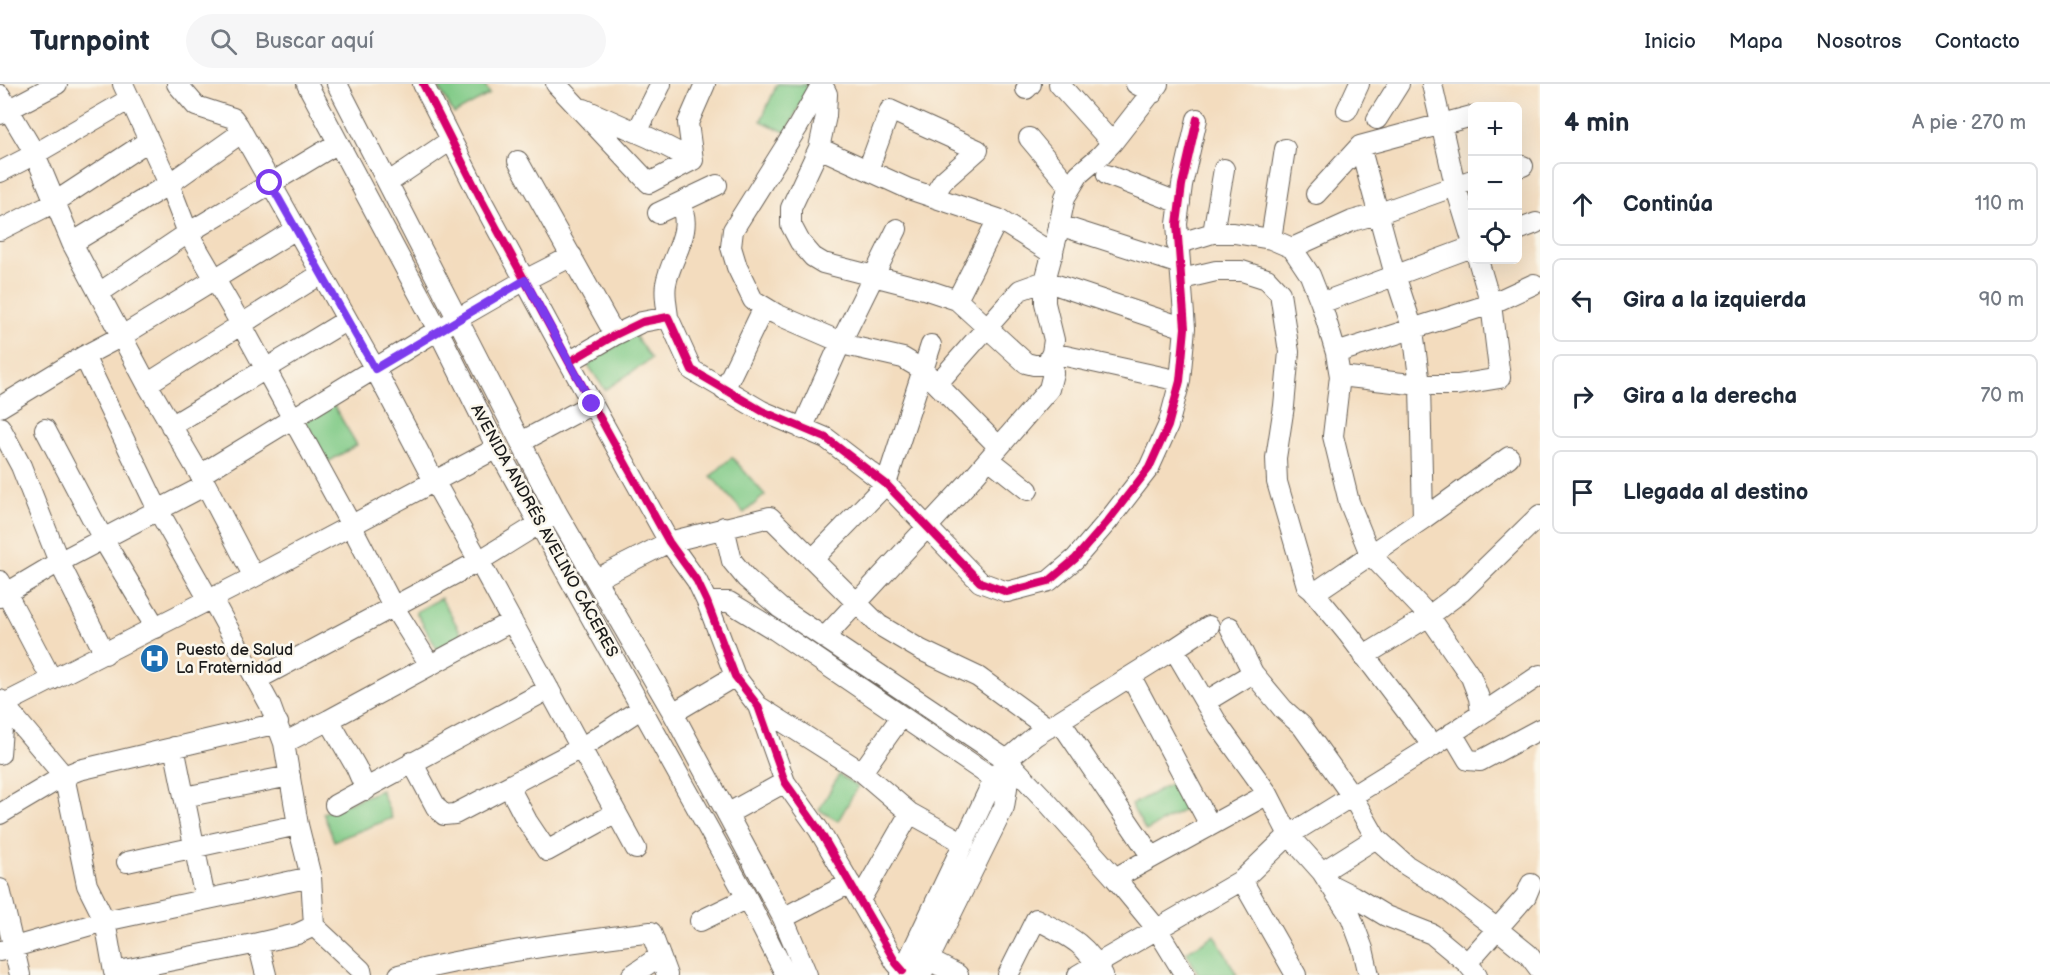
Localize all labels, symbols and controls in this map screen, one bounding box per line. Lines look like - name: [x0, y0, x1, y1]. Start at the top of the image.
- search box: [186, 14, 606, 68]
- text: Turnpoint: [30, 25, 150, 58]
- icon: search: [207, 25, 240, 58]
- text: Buscar aquí: [255, 28, 374, 55]
- text: Inicio: [1645, 29, 1696, 54]
- text: Mapa: [1729, 29, 1783, 54]
- text: Nosotros: [1816, 29, 1902, 54]
- text: Contacto: [1935, 29, 2020, 54]
- map controls: [1468, 102, 1522, 264]
- button: +: [1468, 102, 1522, 156]
- text: 4 min: [1564, 108, 1629, 139]
- text: A pie · 270 m: [1912, 111, 2026, 135]
- button: −: [1468, 156, 1522, 210]
- route start: [256, 169, 282, 195]
- icon: ahead: [1566, 188, 1599, 221]
- text: Continúa: [1623, 191, 1713, 218]
- text: 110 m: [1975, 192, 2024, 216]
- button: locate: [1468, 210, 1522, 264]
- icon: left: [1566, 284, 1599, 317]
- text: Gira a la izquierda: [1623, 287, 1807, 314]
- text: 90 m: [1979, 288, 2024, 312]
- icon: right: [1566, 380, 1599, 413]
- text: Gira a la derecha: [1623, 383, 1797, 410]
- text: 70 m: [1980, 384, 2024, 408]
- route end: [578, 390, 604, 416]
- street label: AVENIDA ANDRÉS AVELINO CÁCERES: [466, 400, 623, 661]
- icon: arrive: [1566, 476, 1599, 509]
- text: Llegada al destino: [1623, 479, 1808, 506]
- place label: Puesto de Salud La Fraternidad: [176, 641, 293, 678]
- hospital icon: Puesto de Salud La Fraternidad: [139, 643, 171, 675]

